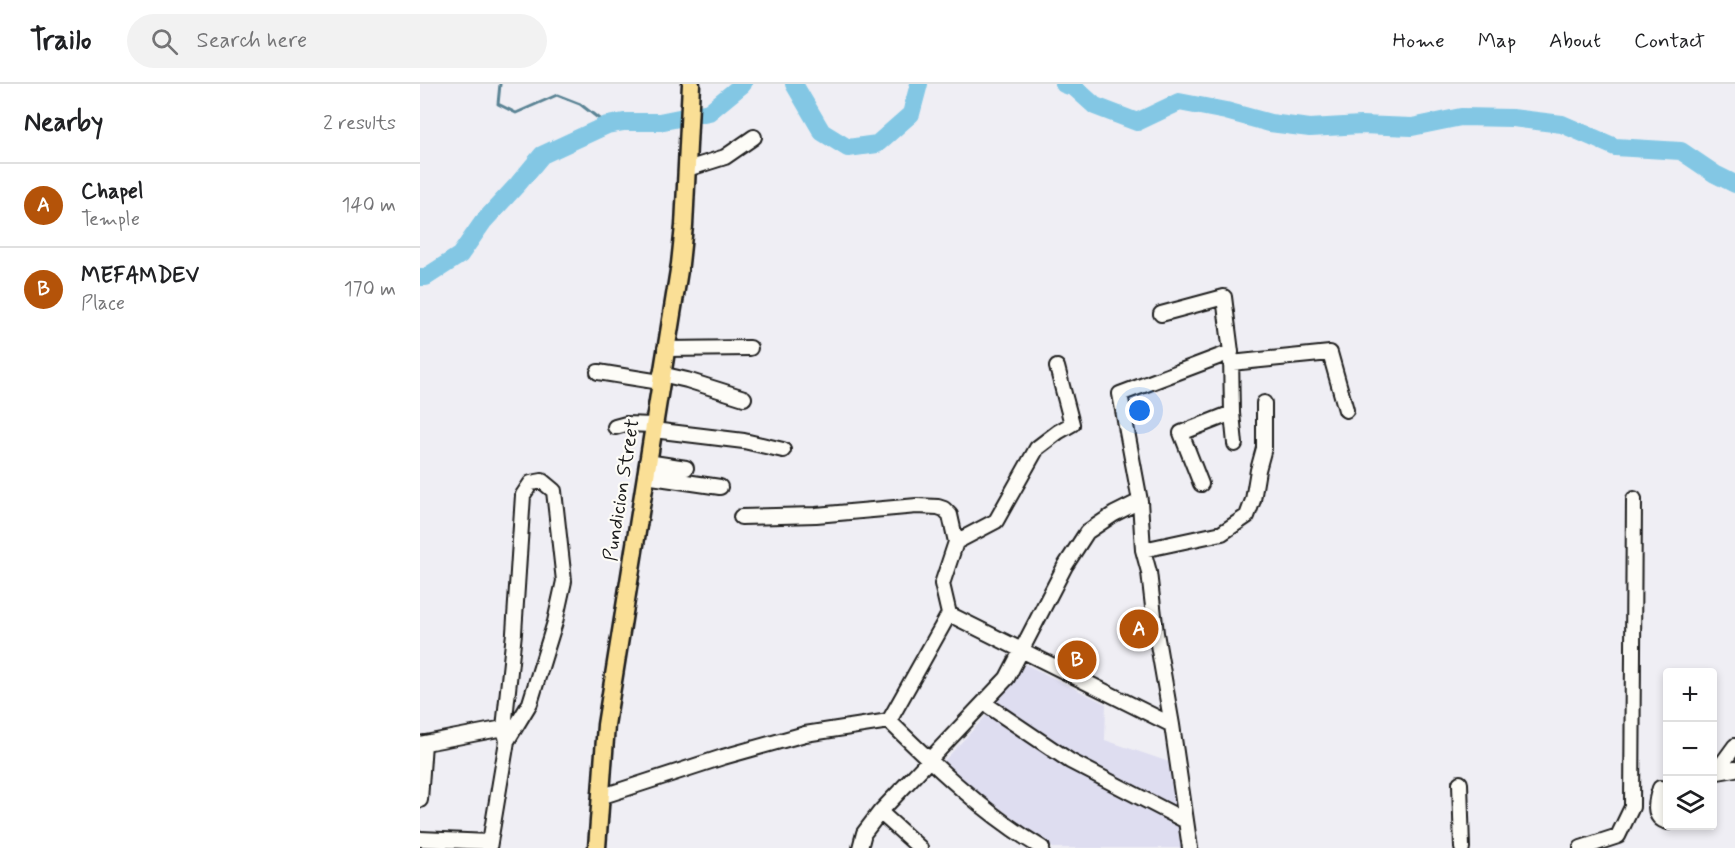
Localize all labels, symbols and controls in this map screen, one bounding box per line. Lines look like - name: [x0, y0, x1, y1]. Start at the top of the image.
- search box: [127, 14, 547, 68]
- text: Trailo: [30, 23, 91, 60]
- icon: search: [148, 25, 181, 58]
- text: Search here: [196, 27, 307, 55]
- text: Home: [1393, 27, 1445, 55]
- text: Map: [1478, 27, 1516, 55]
- text: About: [1549, 27, 1601, 55]
- text: Contact: [1634, 27, 1705, 55]
- text: Nearby: [24, 106, 103, 140]
- text: 2 results: [323, 110, 396, 137]
- text: Chapel: [81, 178, 144, 206]
- text: A: [37, 192, 50, 219]
- text: 140 m: [342, 192, 396, 219]
- text: Temple: [81, 206, 140, 233]
- text: MEFAMDEV: [81, 262, 199, 290]
- text: B: [37, 276, 50, 303]
- text: 170 m: [344, 276, 396, 303]
- text: Place: [81, 290, 125, 317]
- your location: [1125, 396, 1154, 425]
- street label: Pundicion Street: [597, 417, 647, 563]
- pin: A: [1120, 606, 1158, 652]
- pin: B: [1058, 638, 1096, 682]
- map controls: [1663, 668, 1717, 830]
- button: +: [1663, 668, 1717, 722]
- button: −: [1663, 722, 1717, 776]
- button: layers: [1663, 776, 1717, 830]

